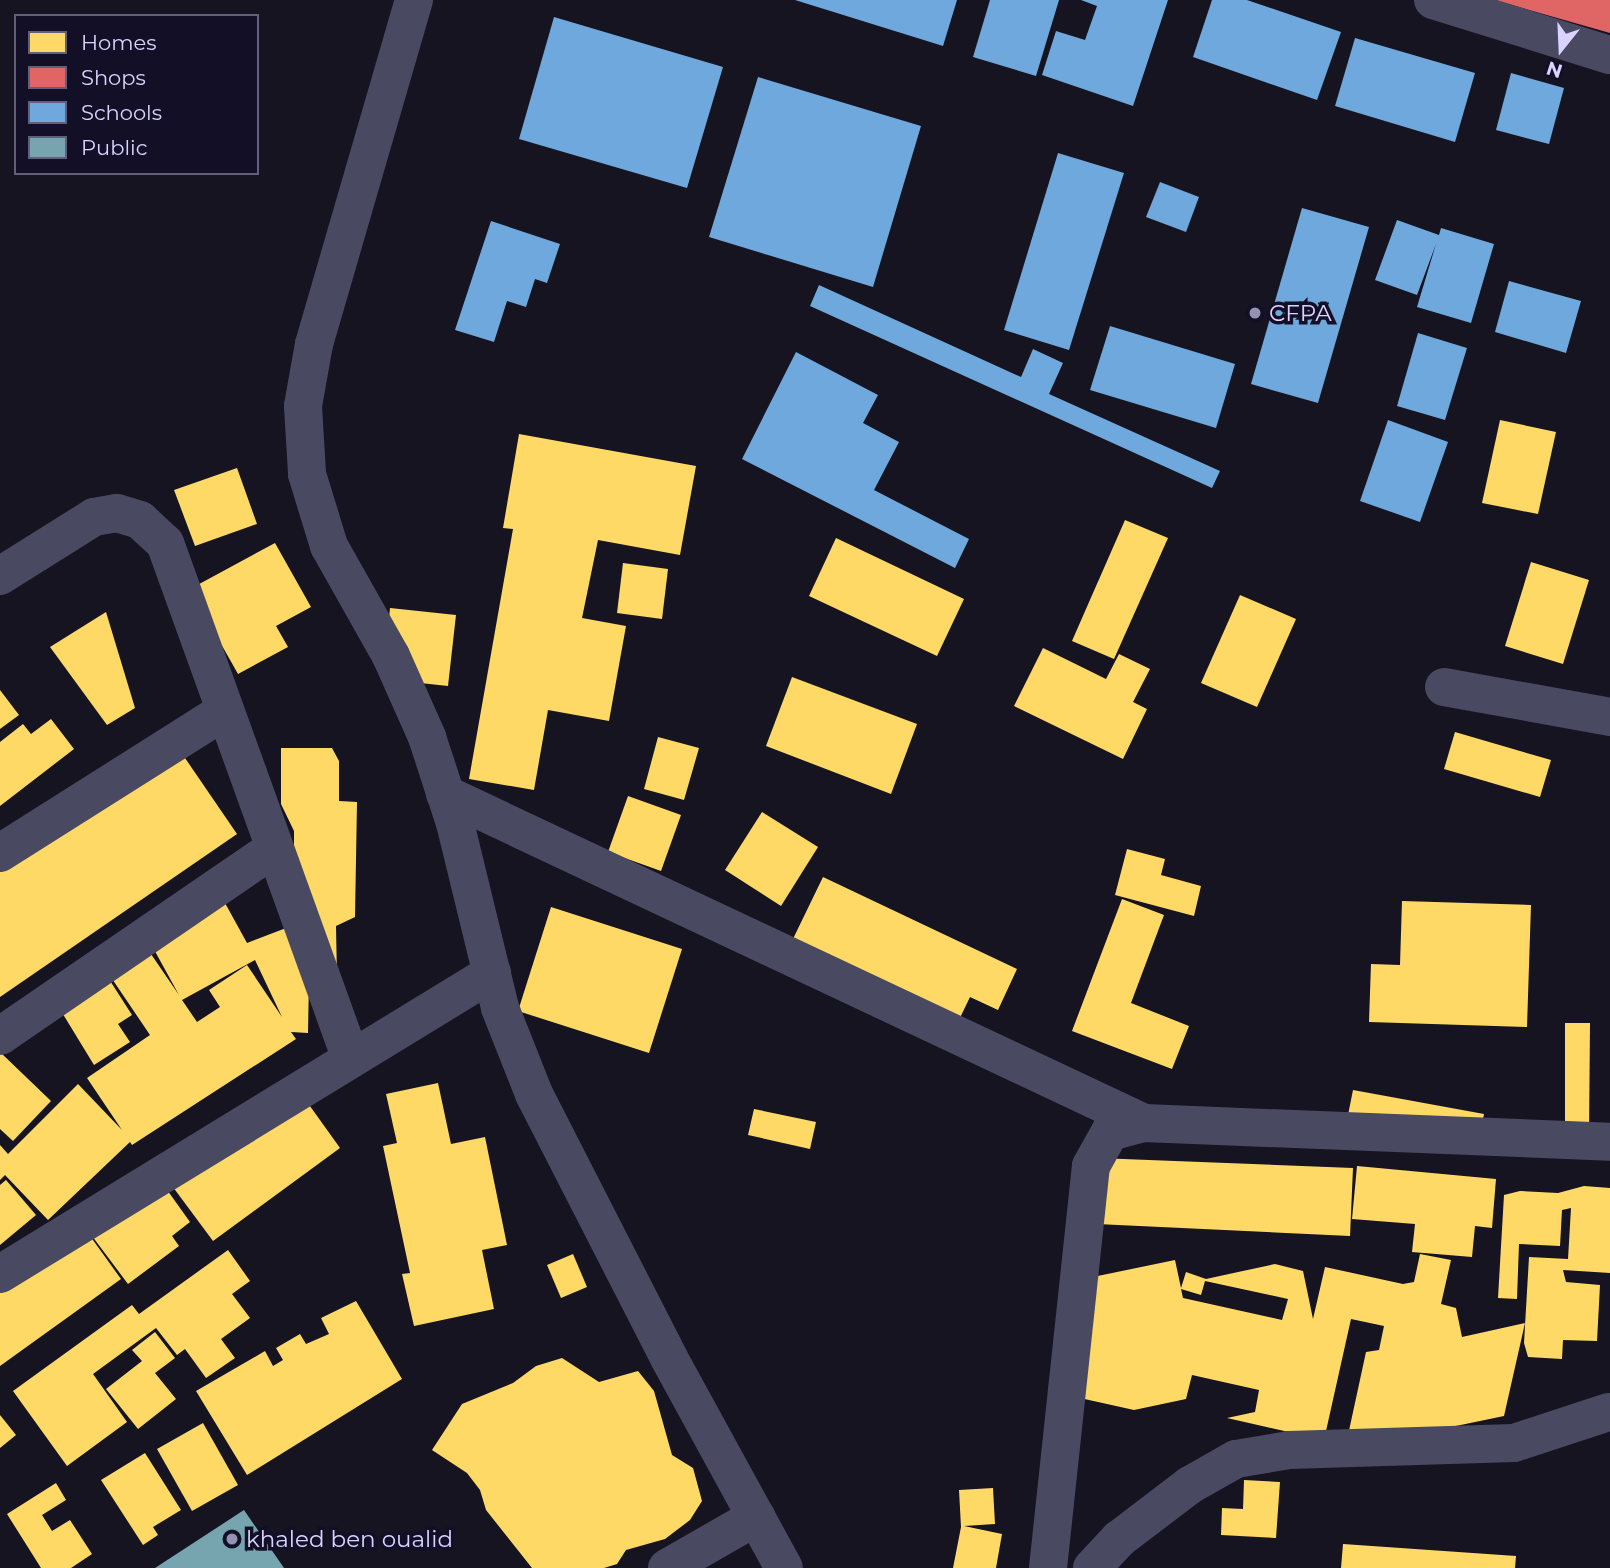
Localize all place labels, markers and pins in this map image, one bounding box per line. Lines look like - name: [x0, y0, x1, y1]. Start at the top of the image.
- place label: CFPA: [1269, 299, 1332, 327]
- marker: CFPA: [1247, 305, 1263, 321]
- place label: khaled ben oualid: [246, 1525, 453, 1553]
- marker: khaled ben oualid: [224, 1531, 240, 1547]

